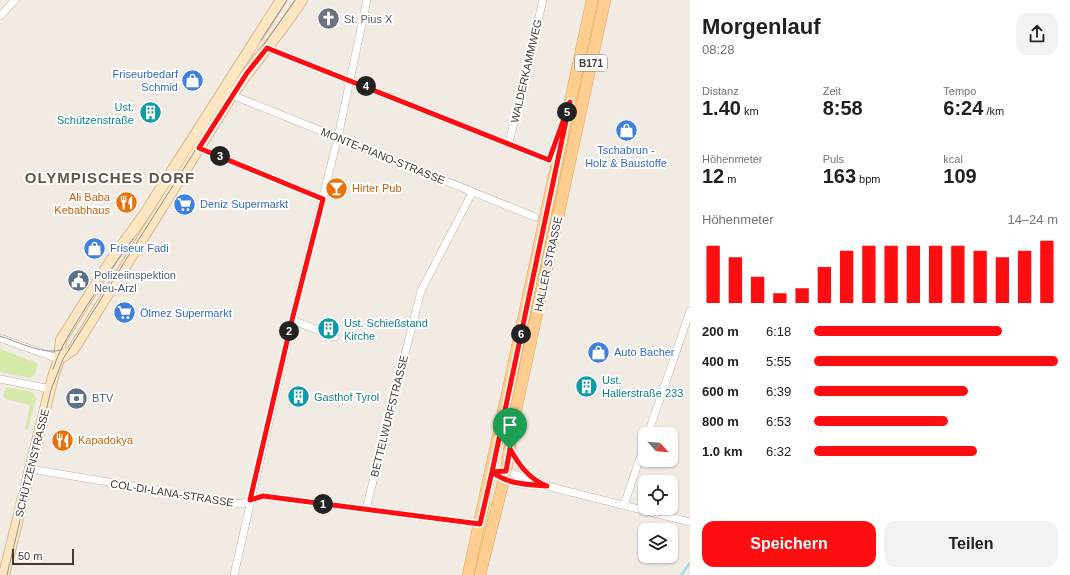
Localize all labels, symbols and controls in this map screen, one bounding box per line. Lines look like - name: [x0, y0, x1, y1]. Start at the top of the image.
- church icon: St. Pius X: [315, 6, 341, 32]
- place label: St. Pius X: [344, 13, 393, 25]
- button: share: [1016, 13, 1058, 55]
- text: Morgenlauf: [702, 14, 821, 39]
- street label: WALDERKAMMWEG: [508, 18, 544, 124]
- text: 08:28: [702, 42, 735, 57]
- road number: B171: [575, 55, 607, 71]
- shop icon: Friseurbedarf Schmid: [180, 67, 206, 93]
- place label: Friseurbedarf Schmid: [113, 68, 179, 93]
- pin: 4: [356, 76, 376, 96]
- text: 4: [363, 80, 369, 92]
- text: Distanz: [702, 85, 739, 97]
- text: Zeit: [823, 85, 841, 97]
- text: Tempo: [943, 85, 976, 97]
- text: 1.40: [702, 97, 741, 119]
- text: 8:58: [823, 97, 863, 119]
- text: 6:24: [943, 97, 983, 119]
- building icon: Ust. Schützenstraße: [137, 100, 163, 126]
- place label: Ust. Schützenstraße: [57, 101, 134, 126]
- pin: 5: [557, 102, 577, 122]
- text: km: [741, 105, 759, 117]
- text: /km: [983, 105, 1004, 117]
- text: 5: [564, 106, 570, 118]
- shop icon: Tschabrun - Holz & Baustoffe: [613, 117, 639, 143]
- street label: MONTE-PIANO-STRASSE: [319, 126, 447, 186]
- place label: Tschabrun - Holz & Baustoffe: [585, 144, 667, 169]
- pin: 3: [210, 146, 230, 166]
- text: 3: [217, 150, 223, 162]
- text: Höhenmeter: [702, 153, 763, 165]
- text: Puls: [823, 153, 844, 165]
- text: kcal: [943, 153, 963, 165]
- text: 12: [702, 165, 724, 187]
- text: 163: [823, 165, 856, 187]
- text: 109: [943, 165, 977, 187]
- district label: OLYMPISCHES DORF: [25, 169, 195, 186]
- text: m: [724, 173, 736, 185]
- text: bpm: [856, 173, 881, 185]
- bar icon: Hirter Pub: [324, 175, 350, 201]
- place label: Hirter Pub: [352, 182, 402, 194]
- restaurant icon: Ali Baba Kebabhaus: [113, 190, 139, 216]
- place label: Ali Baba Kebabhaus: [54, 191, 111, 216]
- supermarket icon: Deniz Supermarkt: [172, 191, 198, 217]
- place label: Deniz Supermarkt: [200, 198, 288, 210]
- text: Höhenmeter: [702, 212, 774, 227]
- text: 14–24 m: [1007, 212, 1058, 227]
- street label: HALLER STRASSE: [532, 215, 564, 313]
- shop icon: Friseur Fadi: [82, 235, 108, 261]
- place label: Friseur Fadi: [110, 242, 169, 254]
- public building icon: Polizeiinspektion Neu-Arzl: [66, 268, 92, 294]
- place label: Polizeiinspektion Neu-Arzl: [94, 269, 176, 294]
- supermarket icon: Ölmez Supermarkt: [112, 300, 138, 326]
- place label: Ölmez Supermarkt: [140, 307, 232, 319]
- building icon: Ust. Schießstand Kirche: [315, 316, 341, 342]
- place label: Ust. Schießstand Kirche: [344, 317, 428, 342]
- pin: 2: [279, 321, 299, 341]
- pin: 6: [511, 324, 531, 344]
- text: 200 m: [702, 324, 739, 339]
- text: 6:18: [766, 324, 791, 339]
- text: 2: [286, 325, 292, 337]
- text: 6: [518, 328, 524, 340]
- shop icon: Auto Bacher: [586, 339, 612, 365]
- place label: Auto Bacher: [614, 346, 675, 358]
- street label: BETTELWURFSTRASSE: [368, 354, 410, 478]
- text: 400 m: [702, 354, 739, 369]
- text: 5:55: [766, 354, 791, 369]
- building icon: Ust. Hallerstraße 233: [573, 373, 599, 399]
- place label: Ust. Hallerstraße 233: [602, 374, 683, 399]
- building icon: Gasthof Tyrol: [286, 384, 312, 410]
- text: 600 m: [702, 384, 739, 399]
- text: 6:39: [766, 384, 791, 399]
- bank icon: BTV: [63, 385, 89, 411]
- place label: Gasthof Tyrol: [314, 391, 379, 403]
- place label: BTV: [92, 392, 114, 404]
- street label: SCHÜTZENSTRASSE: [13, 408, 51, 518]
- pin: [493, 408, 527, 449]
- icon: arrive: [499, 414, 521, 436]
- text: 800 m: [702, 414, 739, 429]
- text: 6:53: [766, 414, 791, 429]
- restaurant icon: Kapadokya: [49, 427, 75, 453]
- north arrow: [638, 427, 678, 467]
- map controls: [638, 427, 678, 563]
- place label: Kapadokya: [78, 434, 134, 446]
- text: 1.0 km: [702, 444, 742, 459]
- text: 6:32: [766, 444, 791, 459]
- button: locate: [638, 475, 678, 515]
- street label: COL-DI-LANA-STRASSE: [109, 477, 235, 509]
- pin: 1: [313, 494, 333, 514]
- text: 1: [320, 498, 326, 510]
- button: Speichern: [702, 521, 876, 567]
- button: Teilen: [884, 521, 1058, 567]
- button: layers: [638, 523, 678, 563]
- scale bar: [12, 547, 74, 566]
- text: 50 m: [18, 550, 42, 562]

